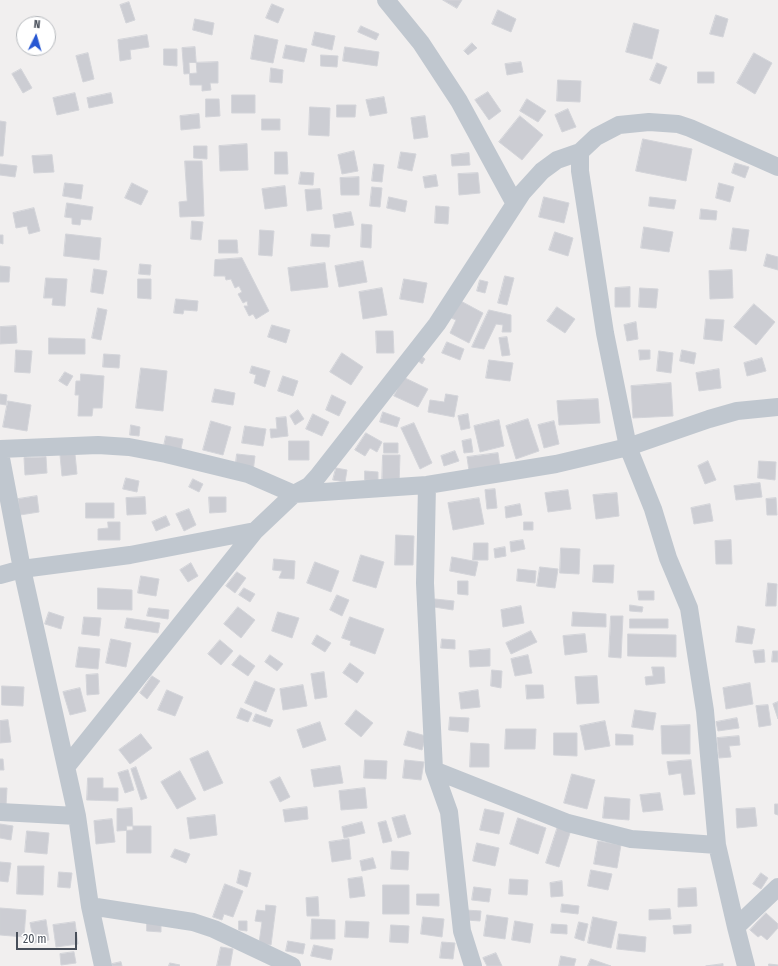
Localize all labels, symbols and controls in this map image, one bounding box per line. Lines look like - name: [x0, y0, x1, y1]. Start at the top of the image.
- north arrow: [16, 16, 56, 56]
- text: N: [33, 18, 41, 31]
- scale bar: [18, 924, 79, 950]
- text: 20 m: [23, 932, 47, 946]

